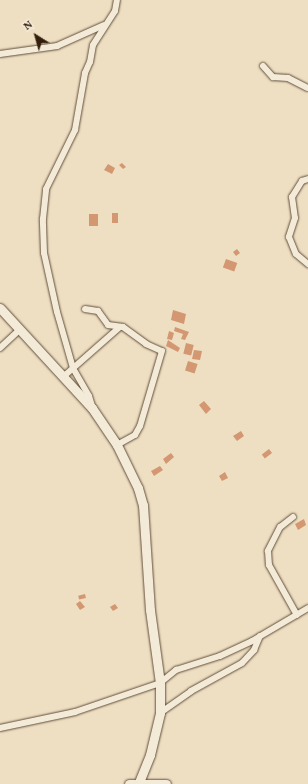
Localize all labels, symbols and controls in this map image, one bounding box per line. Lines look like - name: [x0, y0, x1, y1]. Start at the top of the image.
- north arrow: [16, 16, 56, 56]
- text: N: [21, 18, 36, 34]

